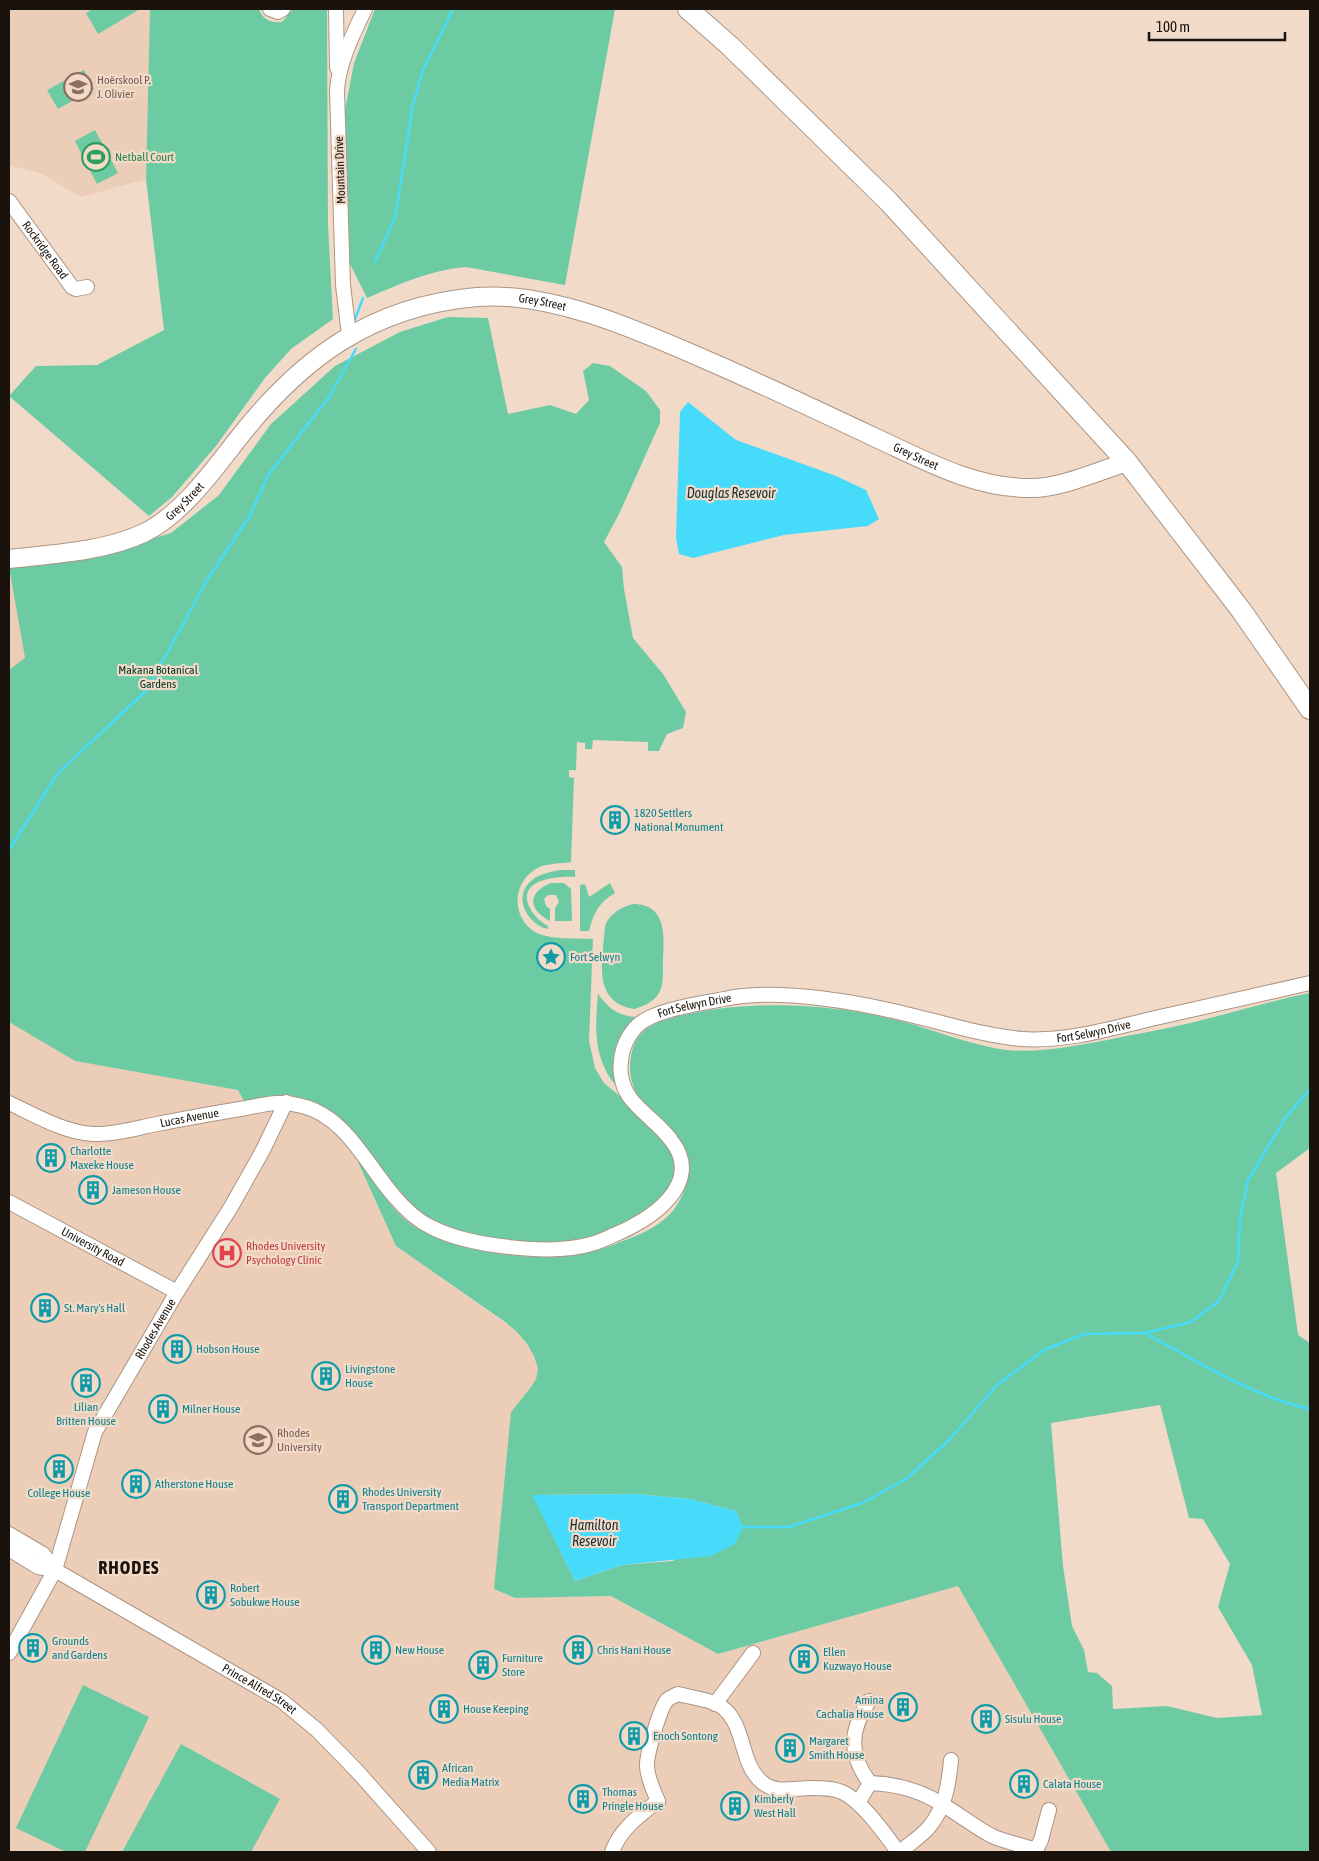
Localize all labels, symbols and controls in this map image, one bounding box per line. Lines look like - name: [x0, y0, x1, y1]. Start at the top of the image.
- scale bar: [1149, 10, 1285, 42]
- text: 100 m: [1156, 18, 1190, 35]
- school or university icon: Hoërskool P. J. Olivier: [63, 72, 93, 102]
- place label: Hoërskool P. J. Olivier: [97, 73, 151, 101]
- street label: Mountain Drive: [332, 136, 348, 204]
- sports icon: Netball Court: [81, 142, 111, 172]
- place label: Netball Court: [115, 150, 175, 164]
- street label: Rockridge Road: [19, 218, 71, 282]
- street label: Grey Street: [518, 291, 568, 314]
- street label: Grey Street: [891, 440, 941, 473]
- street label: Grey Street: [163, 479, 207, 523]
- water label: Douglas Resevoir: [687, 485, 776, 501]
- park label: Makana Botanical Gardens: [118, 663, 199, 691]
- building icon: 1820 Settlers National Monument: [600, 805, 630, 835]
- place label: 1820 Settlers National Monument: [634, 806, 724, 834]
- place icon: Fort Selwyn: [536, 942, 566, 972]
- place label: Fort Selwyn: [570, 950, 620, 964]
- street label: Fort Selwyn Drive: [656, 991, 732, 1021]
- street label: Fort Selwyn Drive: [1056, 1017, 1132, 1045]
- street label: Lucas Avenue: [159, 1106, 220, 1130]
- building icon: Charlotte Maxeke House: [36, 1143, 66, 1173]
- place label: Charlotte Maxeke House: [70, 1144, 134, 1172]
- building icon: Jameson House: [78, 1175, 108, 1205]
- place label: Jameson House: [112, 1183, 181, 1197]
- street label: University Road: [59, 1224, 127, 1269]
- hospital icon: Rhodes University Psychology Clinic: [212, 1238, 242, 1268]
- place label: Rhodes University Psychology Clinic: [246, 1239, 325, 1267]
- building icon: St. Mary's Hall: [30, 1293, 60, 1323]
- street label: Rhodes Avenue: [132, 1296, 179, 1362]
- place label: St. Mary's Hall: [64, 1301, 126, 1315]
- building icon: Hobson House: [162, 1334, 192, 1364]
- place label: Hobson House: [196, 1342, 260, 1356]
- building icon: Livingstone House: [311, 1361, 341, 1391]
- place label: Livingstone House: [345, 1362, 396, 1390]
- building icon: Lilian Britten House: [71, 1368, 101, 1398]
- building icon: Milner House: [148, 1394, 178, 1424]
- place label: Lilian Britten House: [56, 1400, 116, 1428]
- place label: Milner House: [182, 1402, 241, 1416]
- school or university icon: Rhodes University: [243, 1425, 273, 1455]
- place label: Rhodes University: [277, 1426, 322, 1454]
- building icon: College House: [44, 1454, 74, 1484]
- building icon: Atherstone House: [121, 1469, 151, 1499]
- place label: Atherstone House: [155, 1477, 233, 1491]
- building icon: Rhodes University Transport Department: [328, 1484, 358, 1514]
- place label: Rhodes University Transport Department: [362, 1485, 460, 1513]
- place label: College House: [28, 1486, 90, 1500]
- water label: Hamilton Resevoir: [570, 1517, 619, 1549]
- district label: RHODES: [98, 1557, 160, 1578]
- building icon: Robert Sobukwe House: [196, 1580, 226, 1610]
- place label: Robert Sobukwe House: [230, 1581, 300, 1609]
- building icon: Grounds and Gardens: [18, 1633, 48, 1663]
- place label: Grounds and Gardens: [52, 1634, 107, 1662]
- building icon: New House: [361, 1635, 391, 1665]
- building icon: Chris Hani House: [563, 1635, 593, 1665]
- place label: New House: [395, 1643, 444, 1657]
- place label: Chris Hani House: [597, 1643, 671, 1657]
- building icon: Ellen Kuzwayo House: [789, 1644, 819, 1674]
- place label: Ellen Kuzwayo House: [823, 1645, 892, 1673]
- building icon: Furniture Store: [468, 1650, 498, 1680]
- place label: Furniture Store: [502, 1651, 543, 1679]
- street label: Prince Alfred Street: [220, 1661, 300, 1717]
- building icon: Amina Cachalia House: [888, 1692, 918, 1722]
- place label: Amina Cachalia House: [816, 1693, 884, 1721]
- building icon: House Keeping: [429, 1694, 459, 1724]
- place label: House Keeping: [463, 1702, 529, 1716]
- building icon: Sisulu House: [971, 1704, 1001, 1734]
- place label: Sisulu House: [1005, 1712, 1062, 1726]
- building icon: Enoch Sontong: [619, 1721, 649, 1751]
- place label: Enoch Sontong: [653, 1729, 719, 1743]
- building icon: Margaret Smith House: [775, 1733, 805, 1763]
- place label: Margaret Smith House: [809, 1734, 864, 1762]
- building icon: African Media Matrix: [408, 1760, 438, 1790]
- place label: African Media Matrix: [442, 1761, 499, 1789]
- building icon: Calata House: [1009, 1769, 1039, 1799]
- place label: Calata House: [1043, 1777, 1102, 1791]
- building icon: Thomas Pringle House: [568, 1784, 598, 1814]
- place label: Thomas Pringle House: [602, 1785, 663, 1813]
- building icon: Kimberly West Hall: [720, 1791, 750, 1821]
- place label: Kimberly West Hall: [754, 1792, 797, 1820]

